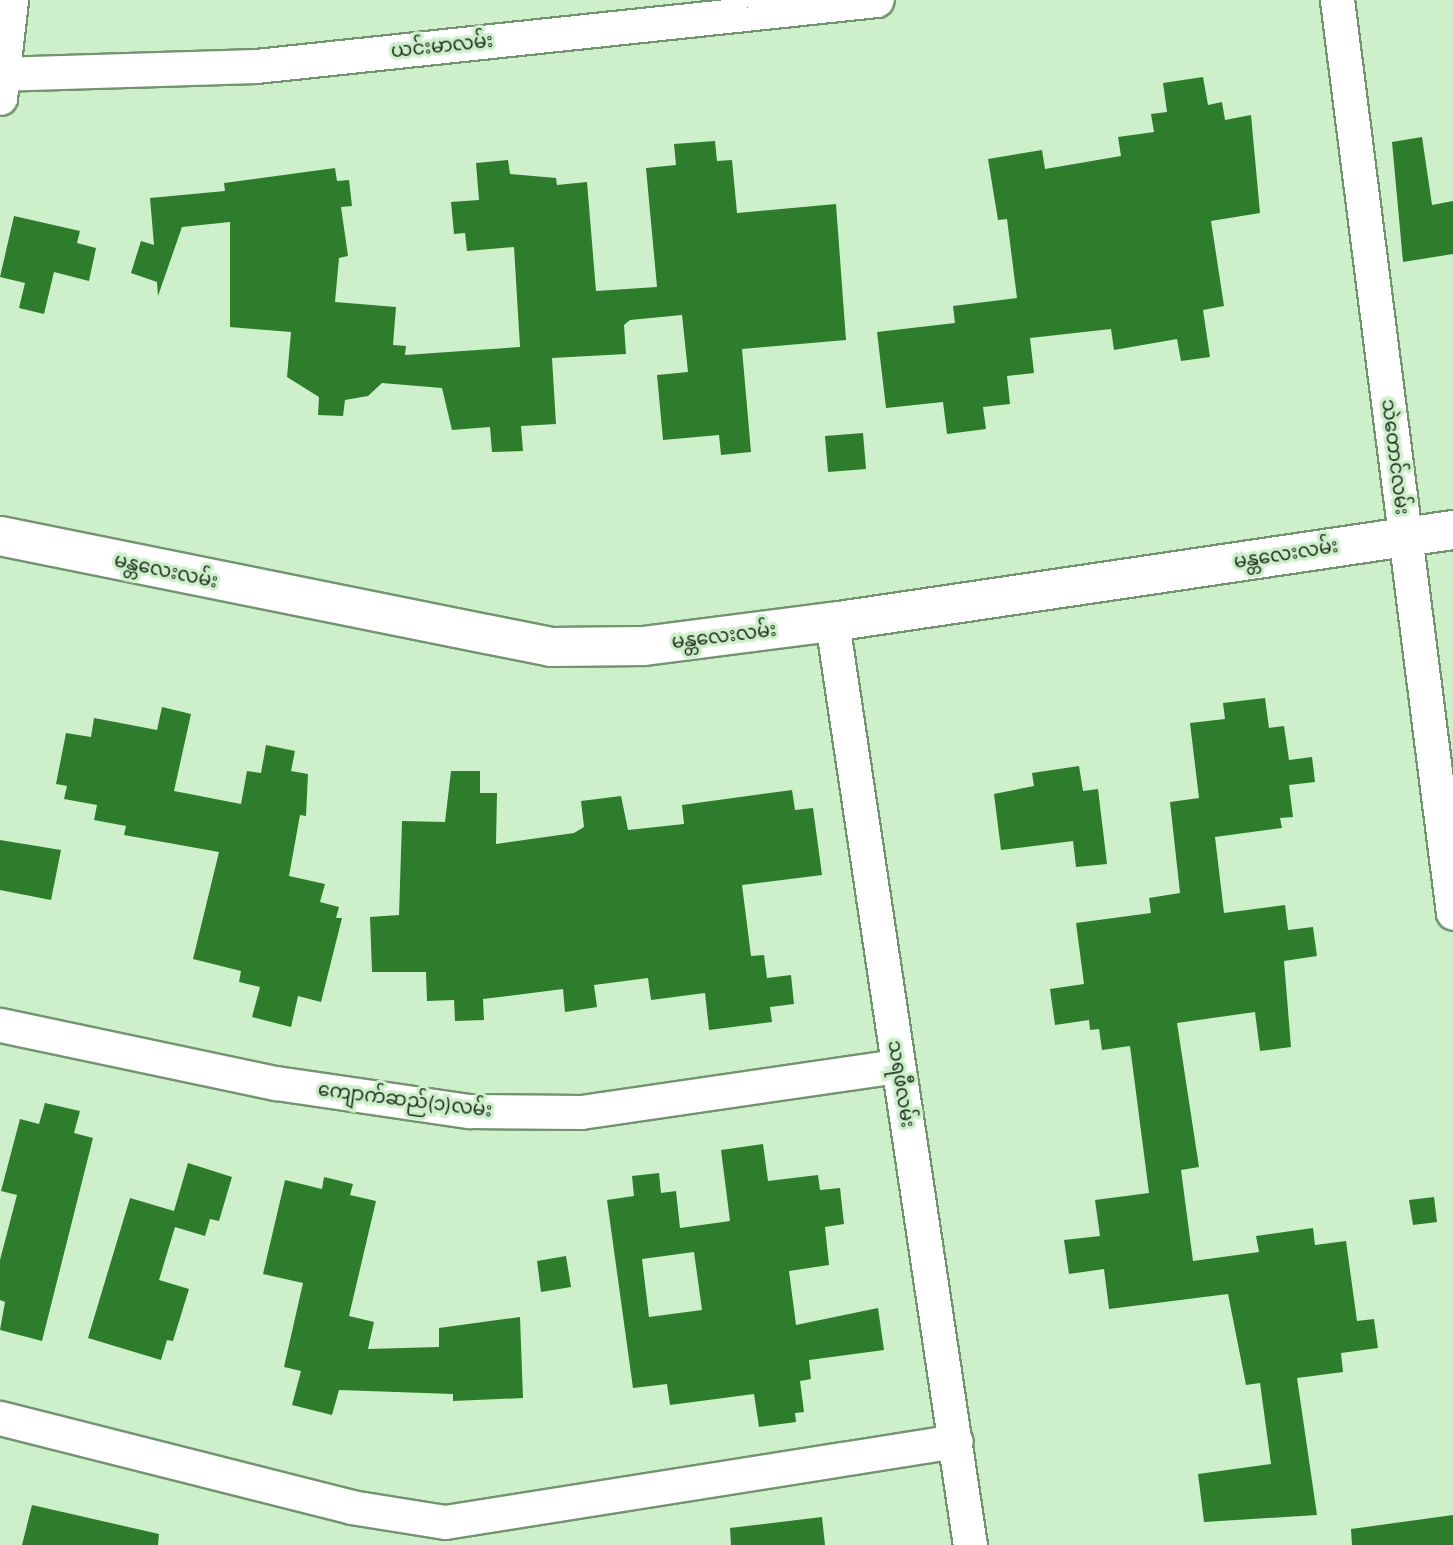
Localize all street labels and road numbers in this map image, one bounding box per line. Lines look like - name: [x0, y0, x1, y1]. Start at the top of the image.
- street label: ယင်းမာလမ်း: [390, 29, 494, 63]
- street label: သဲတောင်လမ်း: [1377, 398, 1413, 516]
- street label: မန္တလေးလမ်း: [1232, 535, 1340, 573]
- street label: မန္တလေးလမ်း: [112, 549, 220, 593]
- street label: မန္တလေးလမ်း: [670, 618, 778, 654]
- street label: သရဖီလမ်း: [883, 1039, 919, 1129]
- street label: ကျောက်ဆည်(၁)လမ်း: [317, 1078, 493, 1122]

